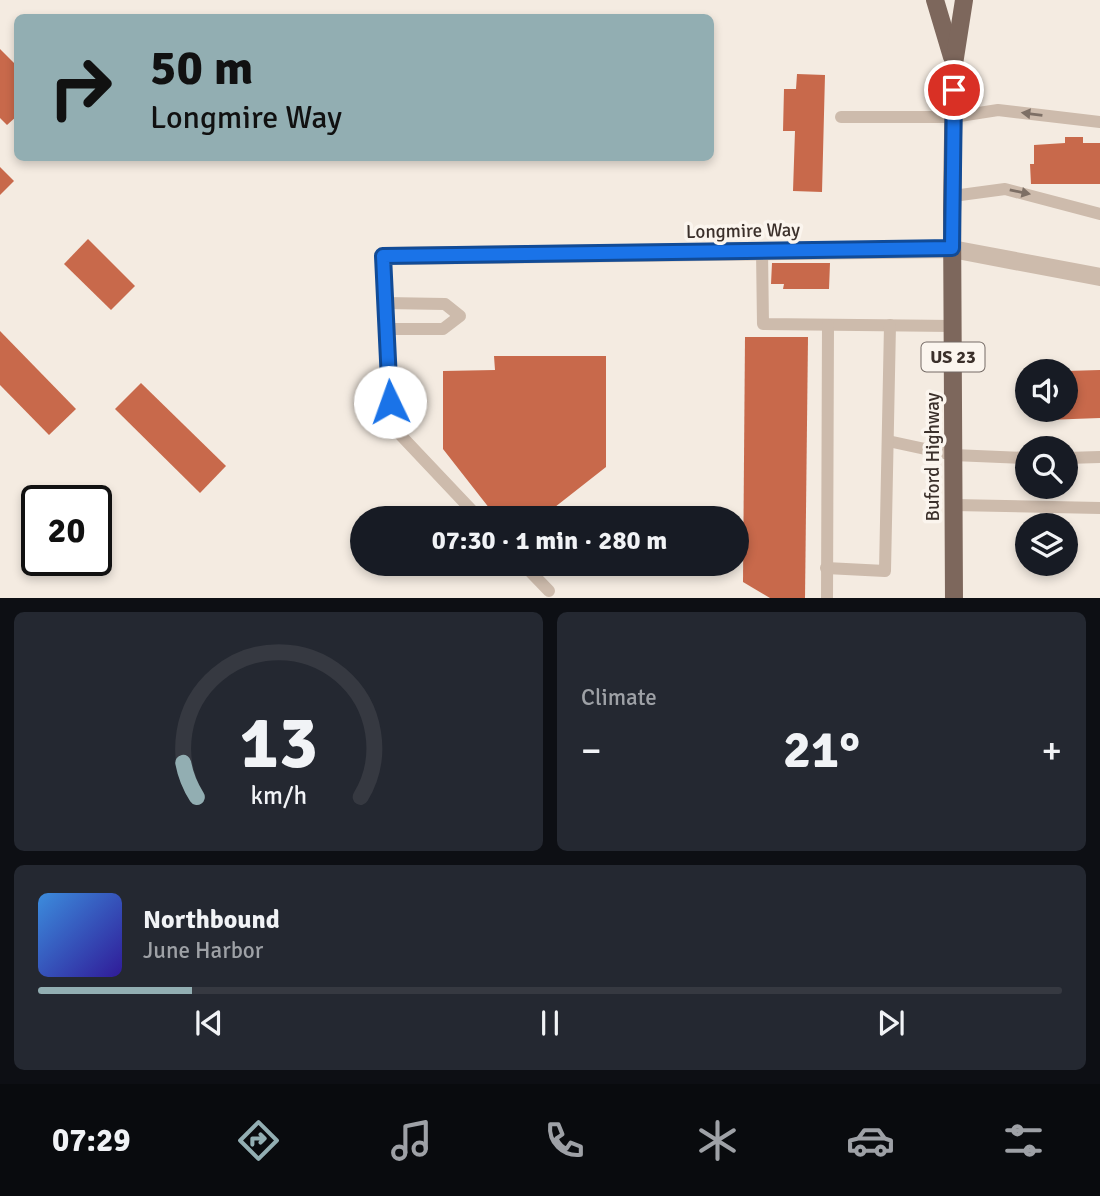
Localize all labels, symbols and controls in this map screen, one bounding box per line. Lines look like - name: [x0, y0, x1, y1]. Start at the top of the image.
- text: 50 m: [150, 38, 253, 98]
- icon: right: [35, 42, 126, 133]
- pin: [924, 60, 984, 120]
- icon: arrive: [935, 71, 973, 109]
- text: Longmire Way: [150, 98, 342, 137]
- one-way arrow: [1021, 108, 1043, 119]
- one-way arrow: [1009, 187, 1031, 198]
- street label: Longmire Way: [686, 218, 800, 244]
- road number: US 23: [922, 342, 984, 372]
- map controls: [1015, 359, 1078, 576]
- button: sound: [1015, 359, 1078, 422]
- position arrow: [353, 365, 427, 439]
- street label: Buford Highway: [921, 392, 945, 521]
- button: search: [1015, 436, 1078, 499]
- speed limit sign: 20: [21, 485, 112, 576]
- button: layers: [1015, 513, 1078, 576]
- text: 07:30 · 1 min · 280 m: [432, 525, 667, 557]
- text: Climate: [581, 683, 657, 712]
- text: 13: [239, 700, 318, 789]
- text: 21°: [783, 718, 860, 782]
- text: −: [581, 727, 602, 774]
- text: +: [1041, 727, 1062, 774]
- text: km/h: [250, 780, 307, 811]
- text: Northbound: [143, 904, 280, 936]
- text: June Harbor: [143, 936, 263, 965]
- icon: previous: [190, 1004, 228, 1042]
- icon: pause: [531, 1004, 569, 1042]
- icon: next: [872, 1004, 910, 1042]
- icon: directions: [234, 1116, 283, 1165]
- icon: music: [387, 1116, 436, 1165]
- icon: phone: [540, 1116, 589, 1165]
- icon: climate: [693, 1116, 742, 1165]
- icon: car: [846, 1116, 895, 1165]
- icon: filters: [999, 1116, 1048, 1165]
- text: 07:29: [52, 1121, 131, 1160]

